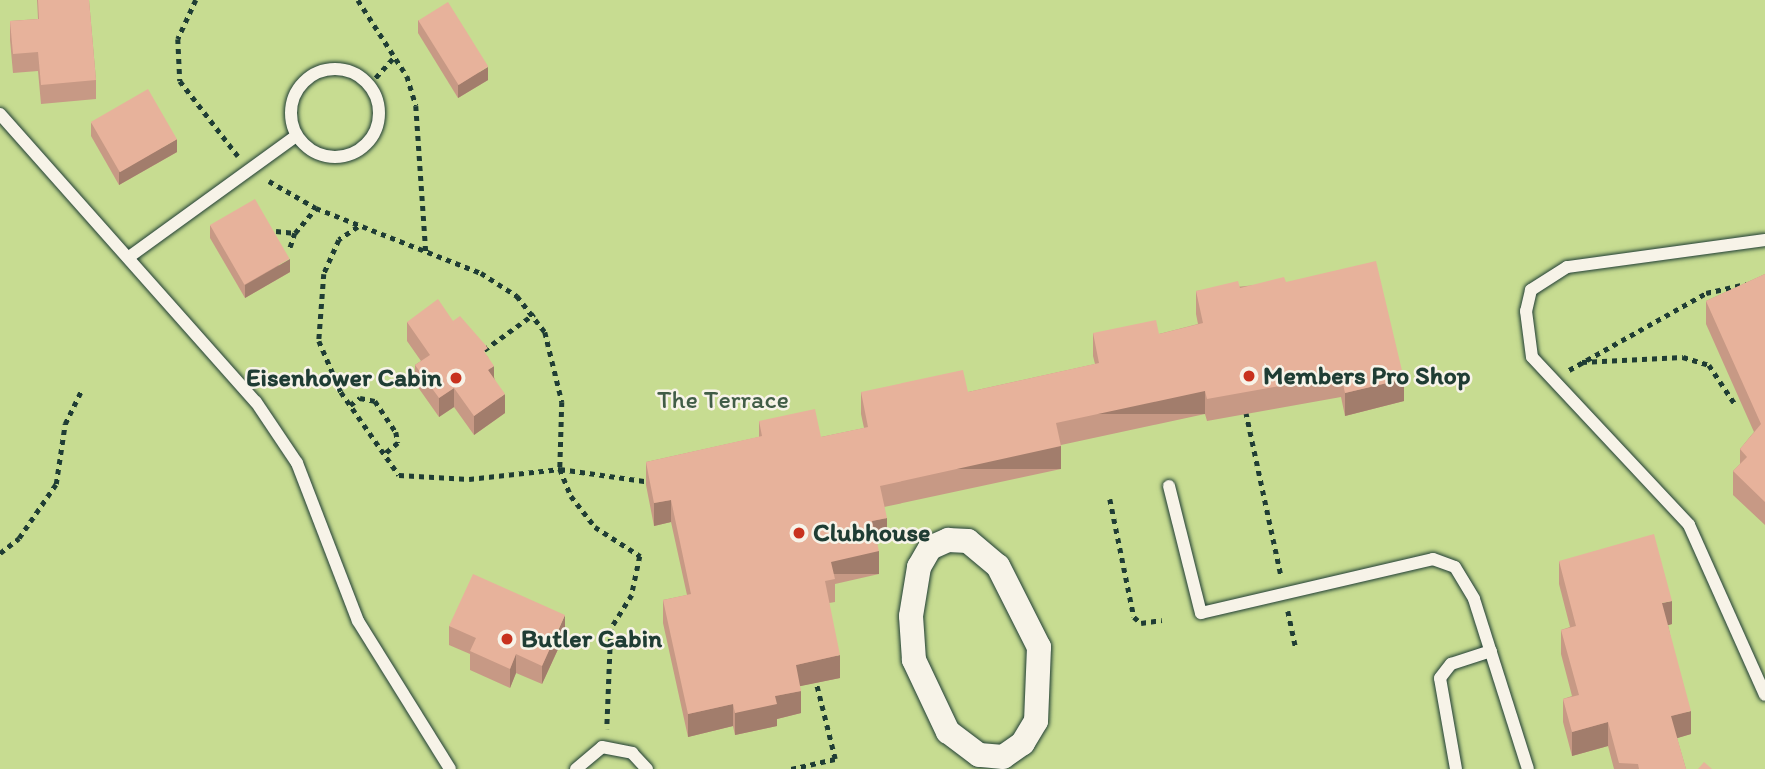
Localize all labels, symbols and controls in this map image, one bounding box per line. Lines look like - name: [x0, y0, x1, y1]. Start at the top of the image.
- place label: Members Pro Shop: [1263, 360, 1470, 392]
- place label: Eisenhower Cabin: [246, 362, 442, 394]
- marker: Members Pro Shop: [1241, 368, 1257, 384]
- marker: Eisenhower Cabin: [448, 370, 464, 386]
- park label: The Terrace: [659, 384, 787, 416]
- place label: Clubhouse: [813, 517, 930, 549]
- marker: Clubhouse: [791, 525, 807, 541]
- place label: Butler Cabin: [521, 623, 662, 655]
- marker: Butler Cabin: [499, 631, 515, 647]

